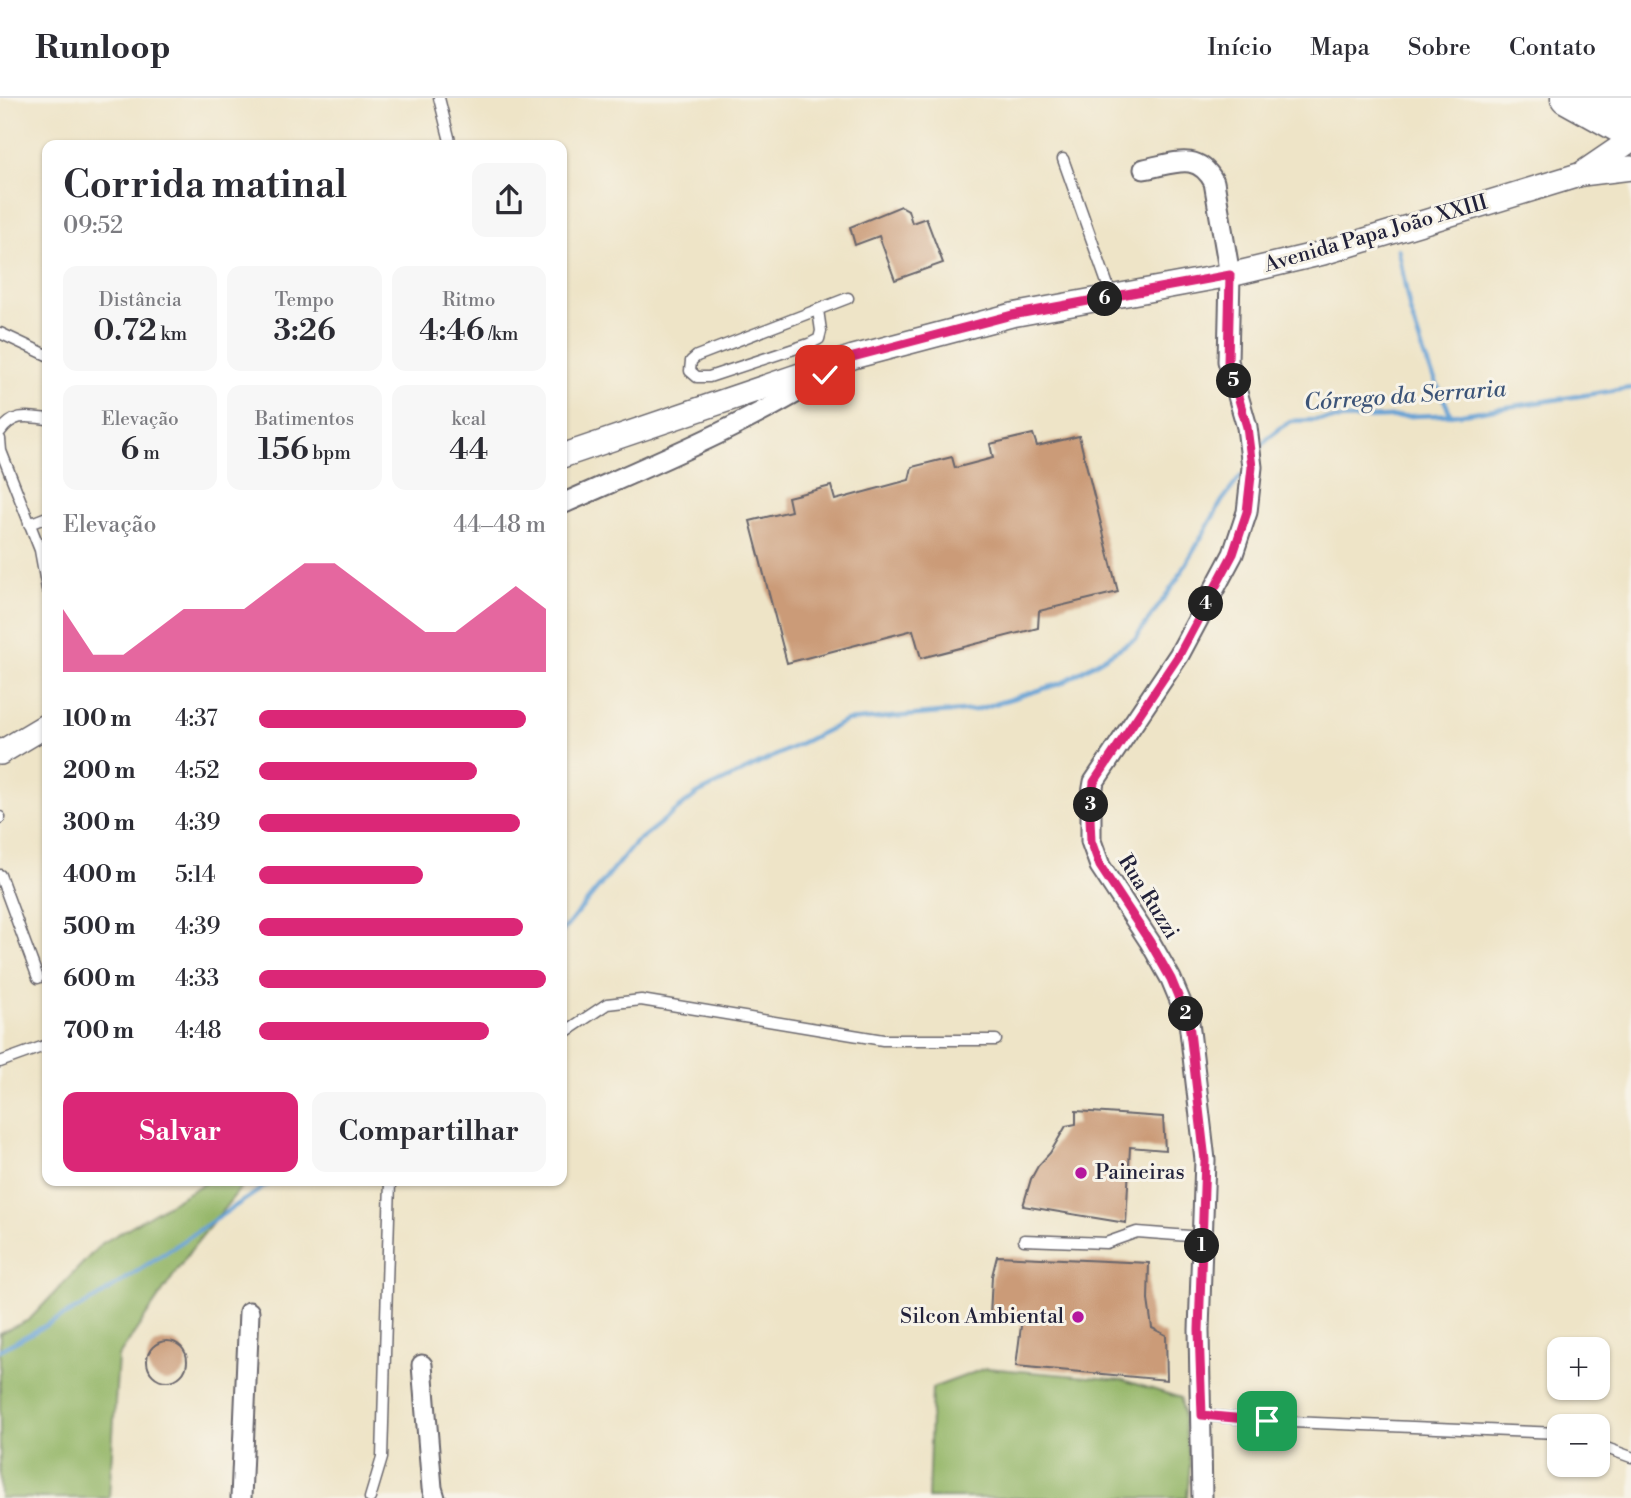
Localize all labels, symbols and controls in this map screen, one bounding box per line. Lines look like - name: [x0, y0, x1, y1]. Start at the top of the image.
- text: Runloop: [35, 28, 171, 69]
- text: Início: [1208, 33, 1272, 63]
- text: Mapa: [1310, 33, 1370, 63]
- text: Sobre: [1408, 33, 1471, 63]
- text: Contato: [1509, 33, 1596, 63]
- text: Corrida matinal: [63, 162, 347, 209]
- button: share: [472, 163, 546, 237]
- street label: Avenida Papa João XXIII: [1260, 190, 1491, 279]
- text: 09:52: [63, 212, 123, 240]
- pin: 6: [1088, 282, 1122, 316]
- text: 6: [1099, 286, 1110, 310]
- text: Distância: [99, 288, 182, 312]
- text: Tempo: [275, 288, 334, 312]
- text: Ritmo: [442, 288, 495, 312]
- text: 0.72: [93, 312, 157, 350]
- text: 3:26: [273, 312, 336, 350]
- text: 4:46: [419, 312, 484, 350]
- text: km: [157, 322, 187, 346]
- text: /km: [484, 322, 518, 346]
- pin: [795, 345, 855, 405]
- icon: check: [806, 356, 844, 394]
- pin: 5: [1216, 364, 1252, 398]
- text: 5: [1228, 368, 1239, 392]
- water label: Córrego da Serraria: [1303, 375, 1507, 417]
- text: Elevação: [102, 407, 179, 431]
- text: Batimentos: [255, 407, 354, 431]
- text: kcal: [452, 407, 486, 431]
- text: 6: [121, 431, 139, 469]
- text: 156: [258, 431, 309, 469]
- text: 44: [449, 431, 488, 469]
- text: m: [139, 441, 160, 465]
- text: bpm: [309, 441, 351, 465]
- text: Elevação: [63, 511, 156, 539]
- text: 44–48 m: [453, 511, 546, 539]
- pin: 4: [1188, 587, 1224, 622]
- text: 4: [1199, 591, 1212, 615]
- text: 100 m: [63, 705, 131, 733]
- text: 4:37: [175, 705, 218, 733]
- text: 200 m: [63, 757, 135, 785]
- text: 4:52: [175, 757, 220, 785]
- pin: 3: [1074, 788, 1108, 822]
- text: 3: [1085, 792, 1096, 816]
- text: 300 m: [63, 809, 135, 837]
- text: 4:39: [175, 809, 221, 837]
- street label: Rua Ruzzi: [1112, 850, 1184, 944]
- text: 400 m: [63, 861, 136, 889]
- text: 5:14: [175, 861, 216, 889]
- text: 500 m: [63, 913, 135, 941]
- text: 4:39: [175, 913, 221, 941]
- text: 600 m: [63, 965, 136, 993]
- text: 4:33: [175, 965, 219, 993]
- pin: 2: [1168, 996, 1204, 1032]
- text: 2: [1180, 1001, 1191, 1025]
- text: 700 m: [63, 1017, 134, 1045]
- text: 4:48: [175, 1017, 222, 1045]
- button: Salvar: [63, 1092, 298, 1172]
- button: Compartilhar: [312, 1092, 546, 1172]
- place label: Paineiras: [1095, 1160, 1185, 1186]
- marker: Paineiras: [1073, 1165, 1089, 1181]
- pin: 1: [1184, 1228, 1220, 1264]
- text: 1: [1197, 1233, 1206, 1257]
- place label: Silcon Ambiental: [900, 1304, 1064, 1330]
- marker: Silcon Ambiental: [1070, 1309, 1086, 1325]
- map controls: [1547, 1337, 1610, 1477]
- button: +: [1547, 1337, 1610, 1400]
- pin: [1237, 1391, 1297, 1451]
- icon: arrive: [1248, 1402, 1286, 1440]
- button: −: [1547, 1414, 1610, 1477]

